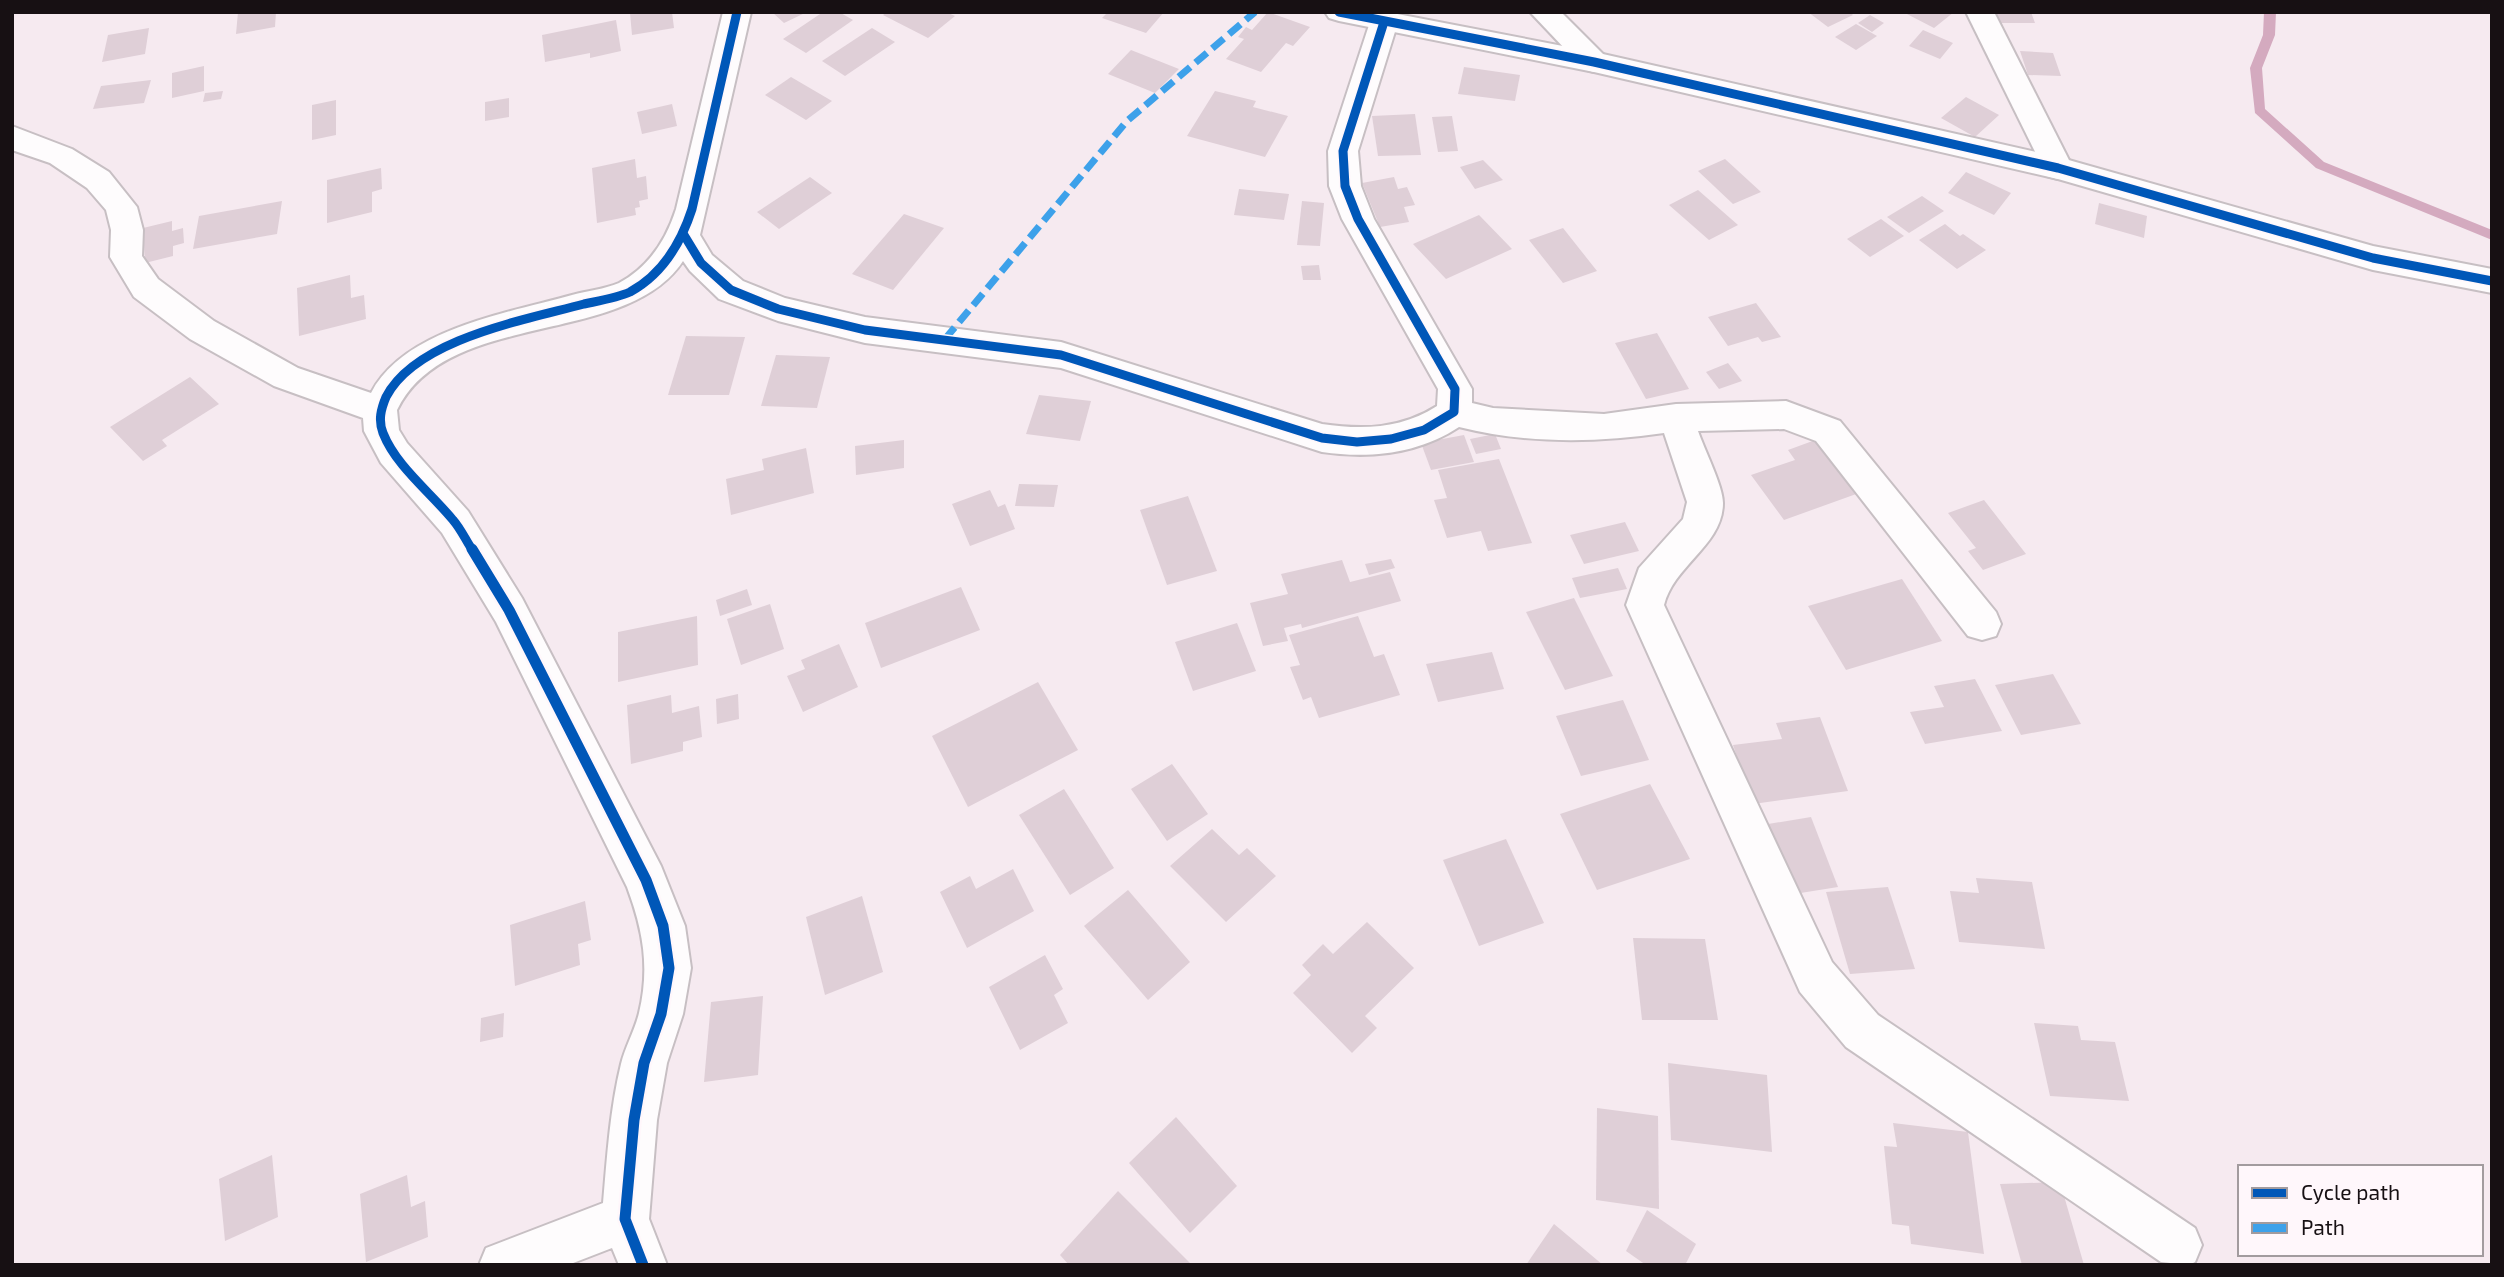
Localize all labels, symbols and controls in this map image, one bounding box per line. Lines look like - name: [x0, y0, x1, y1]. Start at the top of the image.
- legend: [2238, 1165, 2483, 1256]
- text: Cycle path: [2301, 1179, 2400, 1204]
- text: Path: [2301, 1214, 2345, 1239]

